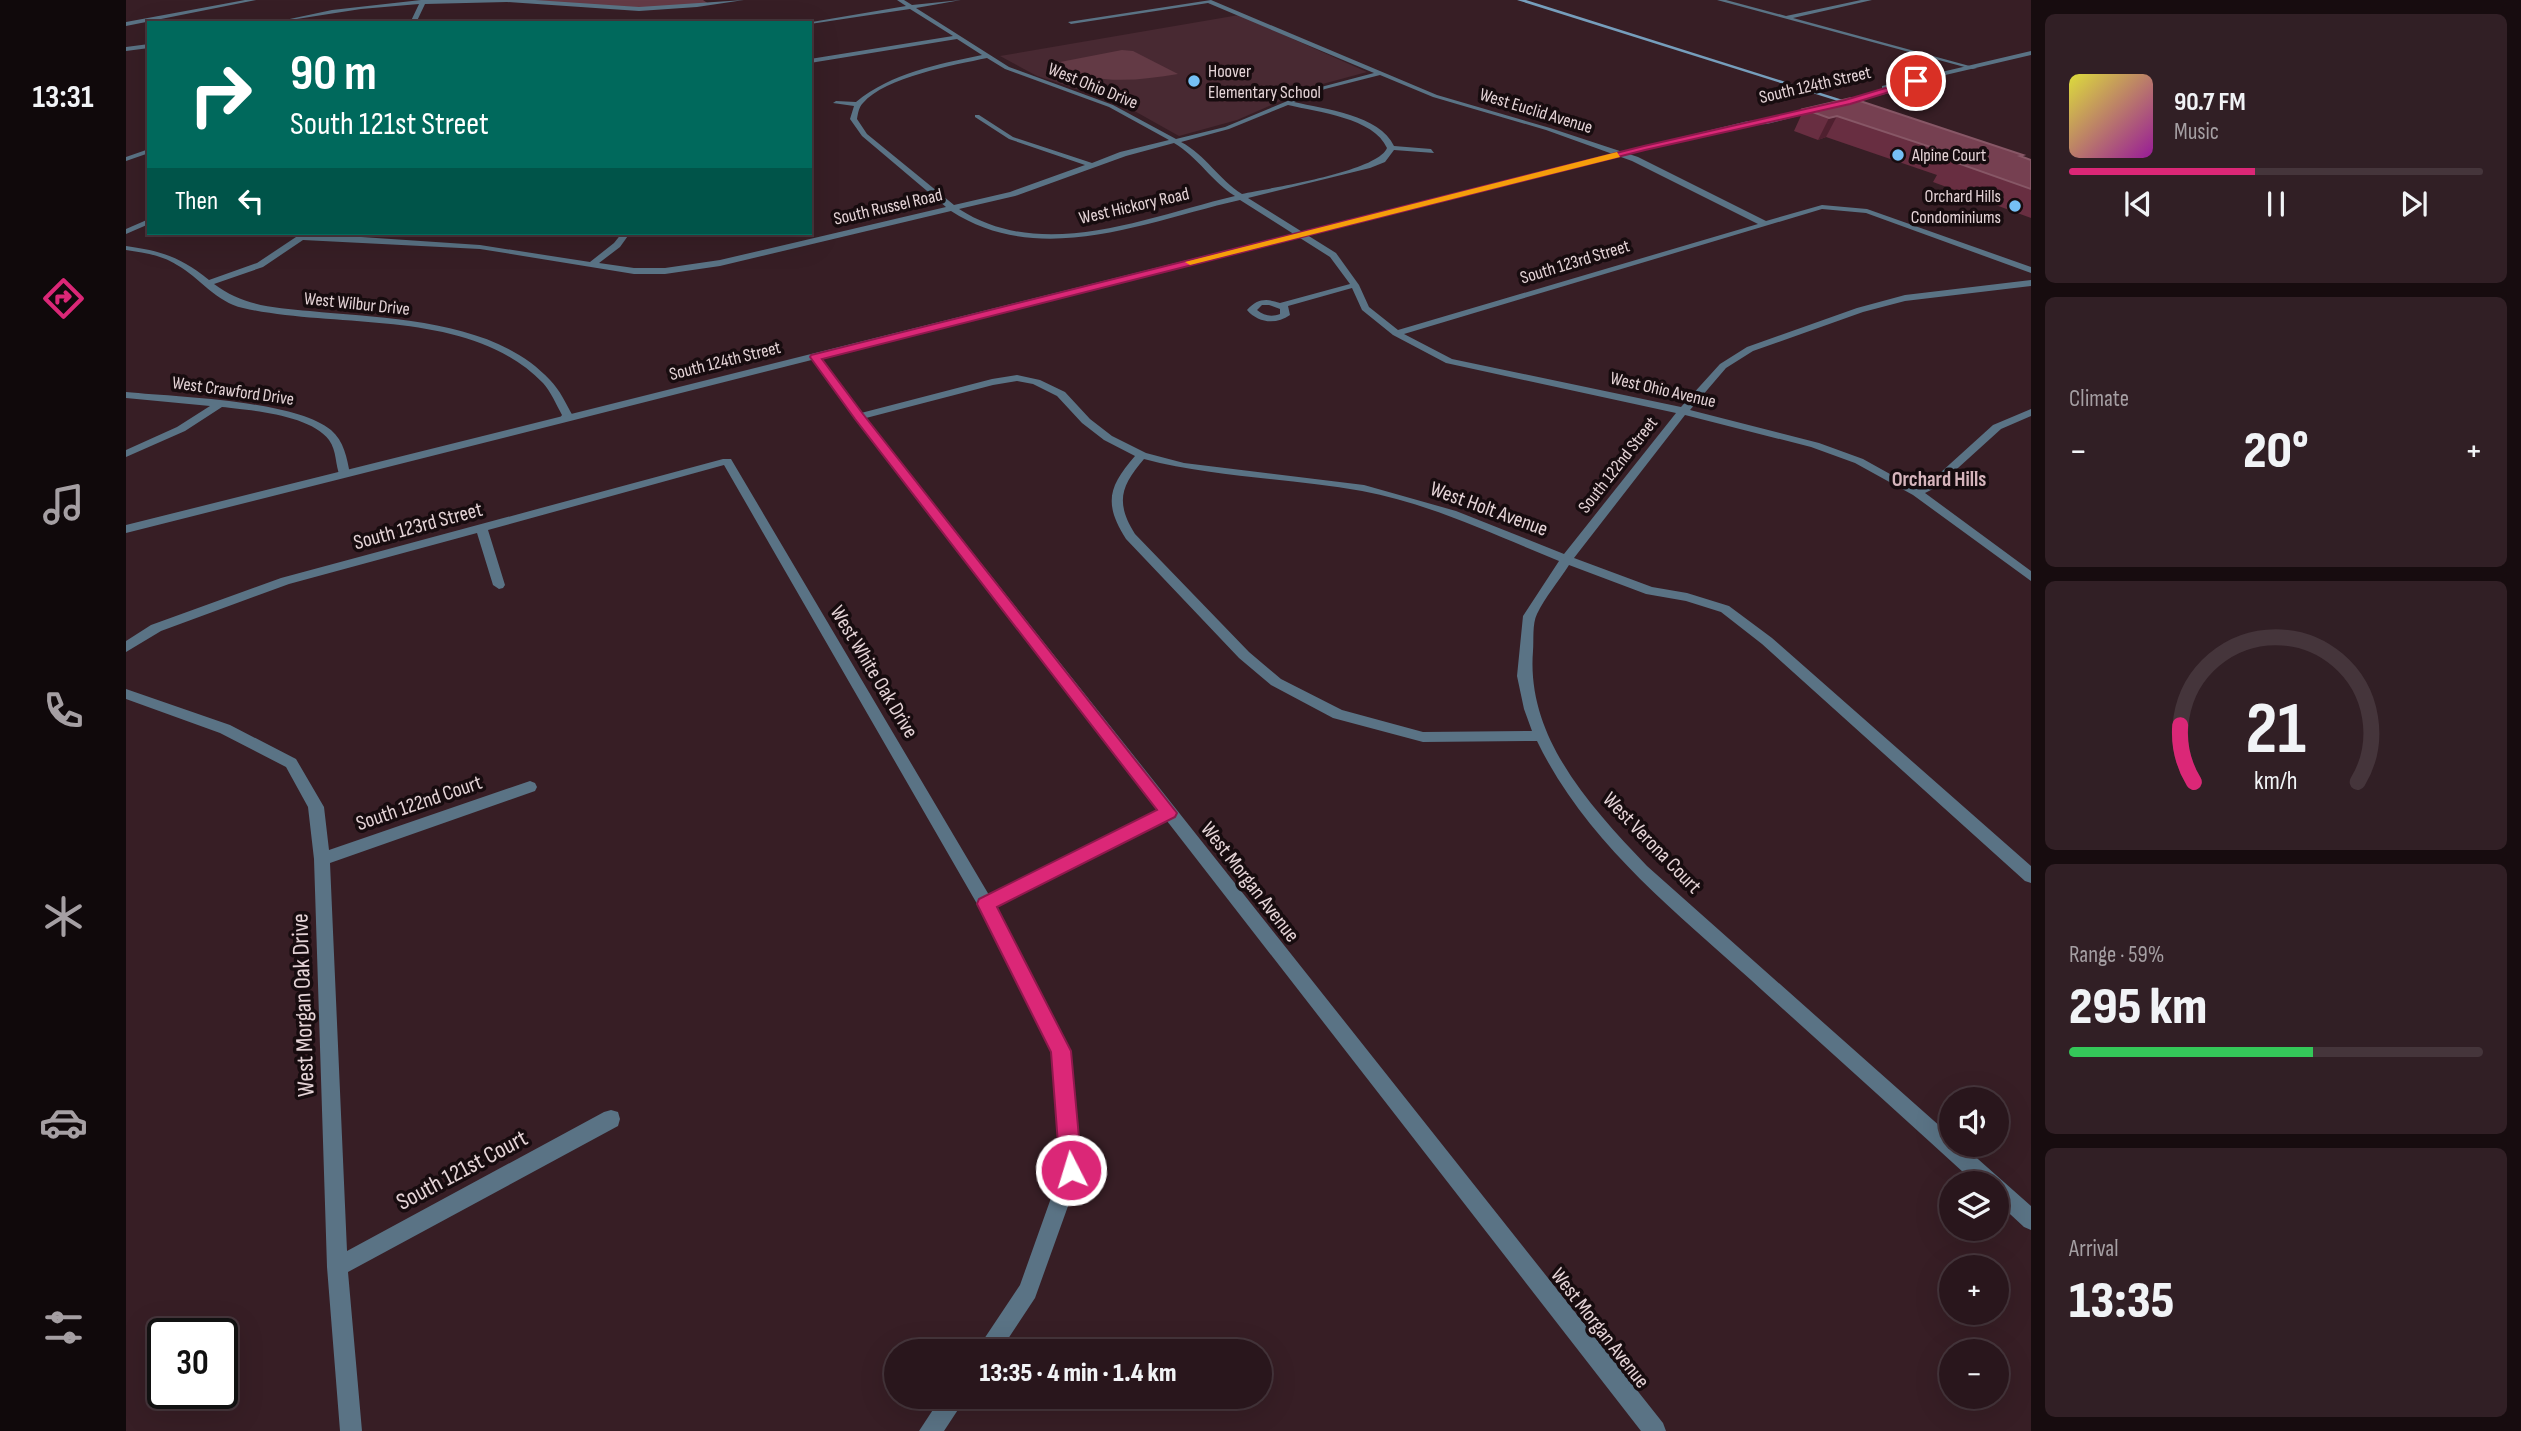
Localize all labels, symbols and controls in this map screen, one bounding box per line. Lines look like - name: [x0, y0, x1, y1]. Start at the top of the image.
- text: 90 m: [290, 45, 377, 104]
- icon: right: [175, 49, 266, 140]
- pin: [1886, 51, 1946, 111]
- street label: West Ohio Drive: [1045, 58, 1141, 114]
- place label: Hoover Elementary School: [1208, 61, 1321, 103]
- street label: South 124th Street: [1757, 62, 1873, 108]
- icon: arrive: [1897, 62, 1935, 100]
- marker: Hoover Elementary School: [1186, 73, 1202, 89]
- text: 13:31: [33, 78, 93, 117]
- street label: West Euclid Avenue: [1477, 84, 1595, 138]
- text: 90.7 FM: [2174, 87, 2246, 118]
- text: South 121st Street: [290, 105, 489, 144]
- text: Music: [2174, 118, 2219, 146]
- place label: Alpine Court: [1911, 145, 1987, 166]
- marker: Alpine Court: [1890, 147, 1906, 163]
- icon: left: [232, 182, 270, 220]
- street label: West Hickory Road: [1077, 183, 1191, 229]
- street label: South Russel Road: [832, 184, 944, 230]
- icon: previous: [2119, 185, 2157, 223]
- icon: pause: [2257, 185, 2295, 223]
- icon: next: [2395, 185, 2433, 223]
- text: Then: [175, 186, 218, 217]
- place label: Orchard Hills Condominiums: [1911, 186, 2001, 228]
- marker: Orchard Hills Condominiums: [2007, 198, 2023, 214]
- street label: South 123rd Street: [1518, 235, 1633, 289]
- icon: directions: [39, 274, 88, 323]
- street label: West Wilbur Drive: [303, 288, 411, 320]
- street label: South 124th Street: [667, 337, 783, 385]
- street label: West Ohio Avenue: [1608, 368, 1718, 412]
- street label: West Crawford Drive: [171, 372, 295, 410]
- text: Climate: [2069, 385, 2129, 413]
- street label: South 122nd Street: [1574, 412, 1662, 517]
- text: 20°: [2243, 420, 2309, 483]
- text: −: [2069, 429, 2088, 474]
- text: +: [2464, 429, 2483, 474]
- district label: Orchard Hills: [1892, 467, 1986, 492]
- street label: West Holt Avenue: [1427, 476, 1551, 542]
- icon: music: [39, 480, 88, 529]
- street label: South 123rd Street: [351, 497, 485, 555]
- street label: West White Oak Drive: [825, 601, 923, 743]
- icon: phone: [39, 686, 88, 735]
- text: 21: [2246, 686, 2306, 774]
- text: km/h: [2254, 765, 2298, 796]
- street label: South 122nd Court: [353, 770, 485, 836]
- street label: West Verona Court: [1597, 787, 1707, 899]
- street label: West Morgan Avenue: [1195, 817, 1305, 947]
- icon: climate: [39, 892, 88, 941]
- street label: West Morgan Oak Drive: [285, 913, 321, 1097]
- text: Range · 59%: [2069, 941, 2164, 969]
- text: 295 km: [2069, 976, 2207, 1039]
- map controls: [1939, 1087, 2009, 1409]
- button: sound: [1939, 1087, 2009, 1157]
- icon: car: [39, 1098, 88, 1147]
- street label: South 121st Court: [391, 1123, 533, 1217]
- position arrow: [1034, 1133, 1108, 1207]
- button: layers: [1939, 1171, 2009, 1241]
- text: Arrival: [2069, 1235, 2118, 1263]
- button: +: [1939, 1255, 2009, 1325]
- street label: West Morgan Avenue: [1545, 1263, 1655, 1393]
- text: 13:35: [2069, 1270, 2174, 1333]
- icon: filters: [39, 1303, 88, 1352]
- speed limit sign: 30: [147, 1318, 238, 1409]
- button: −: [1939, 1339, 2009, 1409]
- text: 13:35 · 4 min · 1.4 km: [980, 1358, 1176, 1389]

